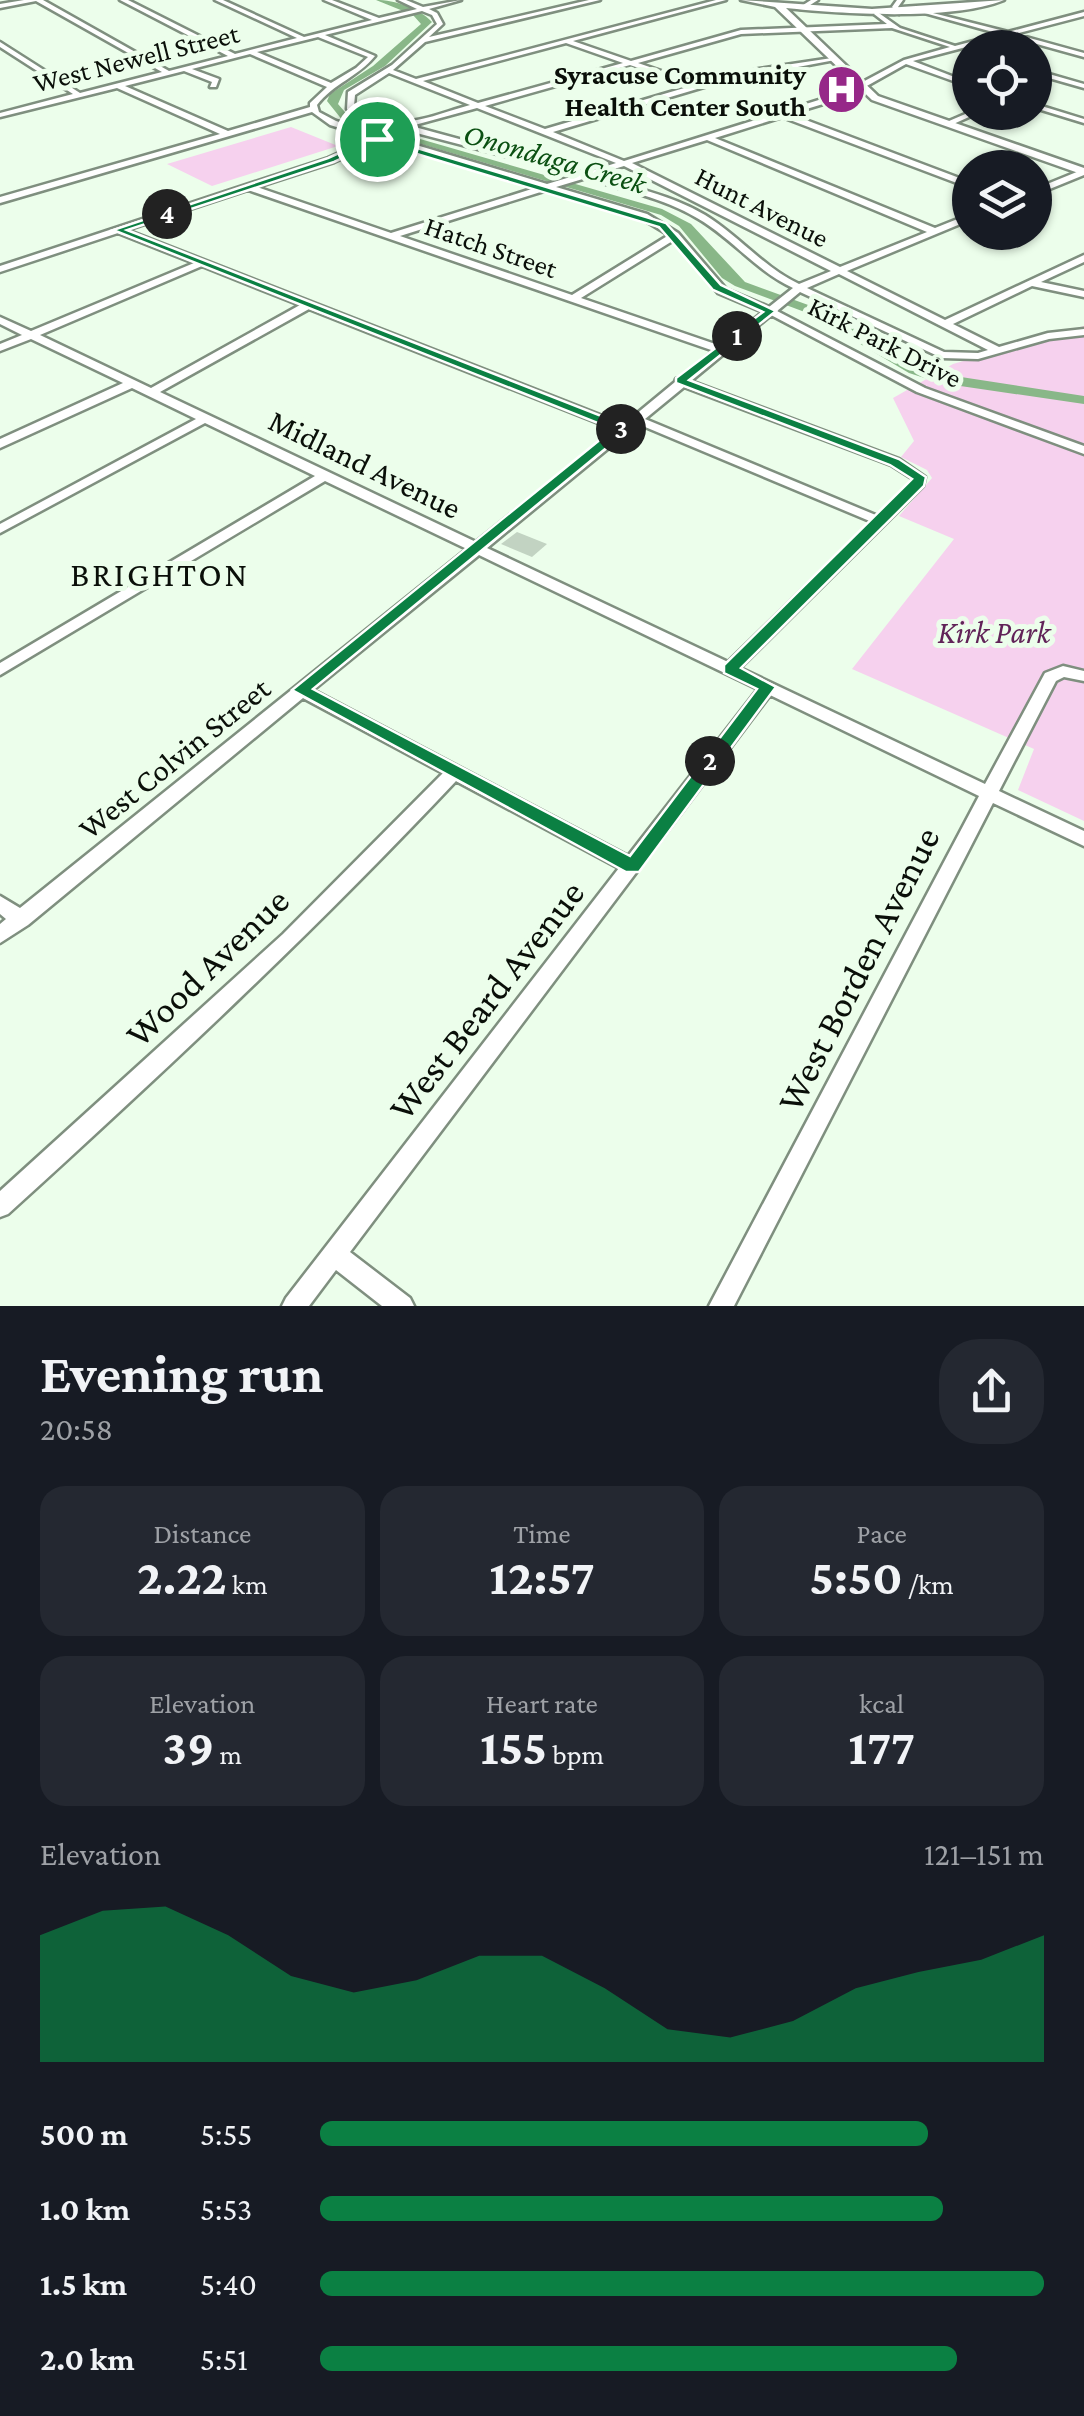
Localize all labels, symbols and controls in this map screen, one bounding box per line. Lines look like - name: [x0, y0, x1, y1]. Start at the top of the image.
- street label: West Newell Street: [30, 17, 243, 99]
- map controls: [952, 30, 1052, 250]
- button: locate: [952, 30, 1052, 130]
- place label: Syracuse Community Health Center South: [554, 59, 806, 122]
- hospital icon: Syracuse Community Health Center South: [815, 64, 867, 116]
- pin: [335, 97, 420, 182]
- icon: arrive: [350, 112, 405, 167]
- water label: Onondaga Creek: [460, 116, 652, 201]
- button: layers: [952, 150, 1052, 250]
- street label: Hunt Avenue: [690, 160, 834, 254]
- pin: 4: [142, 189, 192, 239]
- text: 4: [159, 198, 175, 229]
- street label: Hatch Street: [421, 210, 562, 284]
- street label: Kirk Park Drive: [803, 290, 967, 394]
- pin: 1: [712, 311, 762, 361]
- text: 1: [732, 320, 742, 351]
- street label: Midland Avenue: [263, 402, 467, 526]
- pin: 3: [596, 404, 646, 454]
- text: 3: [614, 413, 628, 444]
- district label: BRIGHTON: [70, 555, 250, 594]
- park label: Kirk Park: [938, 614, 1052, 650]
- street label: West Colvin Street: [71, 670, 277, 846]
- pin: 2: [685, 736, 735, 786]
- text: 2: [703, 745, 717, 776]
- street label: West Borden Avenue: [768, 820, 948, 1118]
- street label: West Beard Avenue: [380, 872, 592, 1128]
- street label: Wood Avenue: [117, 879, 297, 1055]
- button: share: [939, 1339, 1044, 1444]
- text: Evening run: [40, 1343, 324, 1404]
- text: 20:58: [40, 1411, 113, 1447]
- text: Distance: [153, 1518, 251, 1549]
- text: Time: [513, 1518, 571, 1549]
- text: Pace: [856, 1518, 907, 1549]
- text: 2.22: [137, 1549, 227, 1605]
- text: 12:57: [489, 1549, 595, 1605]
- text: 5:50: [809, 1549, 903, 1605]
- text: km: [227, 1569, 268, 1600]
- text: /km: [903, 1569, 954, 1600]
- text: Elevation: [149, 1688, 255, 1719]
- text: Heart rate: [486, 1688, 598, 1719]
- text: kcal: [859, 1688, 904, 1719]
- text: 39: [163, 1719, 214, 1775]
- text: 155: [480, 1719, 547, 1775]
- text: 177: [848, 1719, 915, 1775]
- text: m: [214, 1739, 242, 1770]
- text: bpm: [547, 1739, 604, 1770]
- text: Elevation: [40, 1836, 161, 1872]
- text: 121–151 m: [924, 1836, 1044, 1872]
- text: 500 m: [40, 2116, 128, 2152]
- text: 5:55: [200, 2116, 252, 2152]
- text: 1.0 km: [40, 2191, 130, 2227]
- text: 5:53: [200, 2191, 252, 2227]
- text: 1.5 km: [40, 2266, 127, 2302]
- text: 5:40: [200, 2266, 257, 2302]
- text: 2.0 km: [40, 2341, 135, 2377]
- text: 5:51: [200, 2341, 248, 2377]

